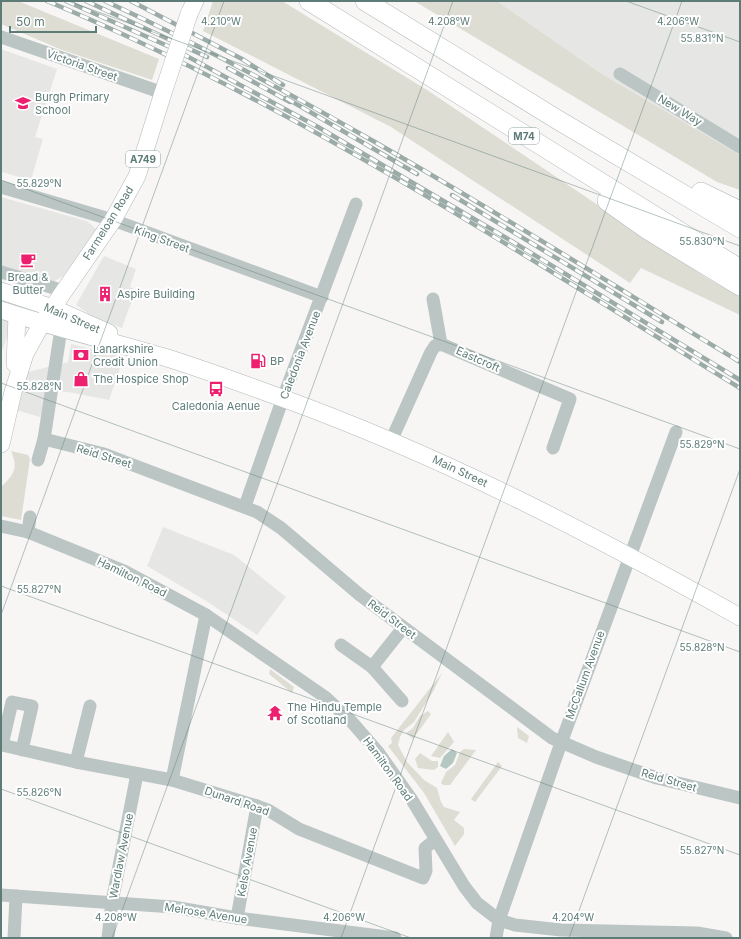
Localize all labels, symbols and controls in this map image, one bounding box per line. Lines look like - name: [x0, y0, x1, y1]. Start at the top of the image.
- scale bar: [10, 8, 96, 34]
- text: 50 m: [16, 14, 45, 29]
- text: 4.210°W: [201, 15, 241, 27]
- text: 4.208°W: [428, 15, 470, 27]
- text: 4.206°W: [657, 15, 699, 27]
- text: 55.831°N: [680, 32, 724, 44]
- street label: Victoria Street: [45, 46, 120, 84]
- place label: Burgh Primary School: [35, 90, 109, 117]
- street label: New Way: [655, 91, 705, 129]
- school or university icon: Burgh Primary School: [14, 94, 32, 112]
- road number: M74: [509, 128, 539, 144]
- road number: A749: [126, 151, 160, 167]
- text: 55.829°N: [16, 177, 62, 189]
- street label: Farmeloan Road: [80, 183, 136, 263]
- street label: King Street: [133, 223, 192, 256]
- text: 55.830°N: [679, 235, 725, 247]
- cafe icon: Bread & Butter: [19, 251, 37, 269]
- place label: Bread & Butter: [8, 270, 48, 297]
- building icon: Aspire Building: [96, 285, 114, 303]
- place label: Aspire Building: [117, 287, 195, 301]
- street label: Main Street: [42, 300, 102, 336]
- street label: Caledonia Avenue: [277, 309, 323, 401]
- place label: Lanarkshire Credit Union: [93, 342, 158, 369]
- street label: Eastcroft: [454, 343, 502, 375]
- bank icon: Lanarkshire Credit Union: [72, 346, 90, 364]
- fuel station icon: BP: [249, 352, 267, 370]
- place label: BP: [270, 354, 284, 368]
- shop icon: The Hospice Shop: [72, 370, 90, 388]
- place label: The Hospice Shop: [93, 372, 189, 386]
- text: 55.828°N: [17, 380, 61, 392]
- bus stop icon: Caledonia Aenue: [207, 380, 225, 398]
- place label: Caledonia Aenue: [172, 399, 260, 413]
- text: 55.829°N: [679, 438, 725, 450]
- street label: Reid Street: [75, 441, 134, 471]
- street label: Main Street: [430, 452, 490, 490]
- street label: Hamilton Road: [95, 554, 169, 600]
- text: 55.827°N: [17, 583, 61, 595]
- street label: Reid Street: [365, 596, 419, 642]
- street label: McCallum Avenue: [562, 629, 608, 721]
- text: 55.828°N: [680, 641, 724, 653]
- place label: The Hindu Temple of Scotland: [287, 700, 382, 727]
- temple icon: The Hindu Temple of Scotland: [266, 704, 284, 722]
- street label: Hamilton Road: [360, 734, 416, 804]
- street label: Reid Street: [640, 765, 699, 795]
- street label: Dunard Road: [203, 783, 271, 819]
- text: 55.826°N: [16, 786, 62, 798]
- street label: Wardlaw Avenue: [106, 812, 136, 900]
- street label: Kelso Avenue: [234, 826, 260, 898]
- text: 55.827°N: [680, 844, 724, 856]
- street label: Melrose Avenue: [164, 900, 248, 926]
- text: 4.208°W: [95, 911, 137, 923]
- text: 4.206°W: [323, 911, 365, 923]
- text: 4.204°W: [552, 911, 594, 923]

